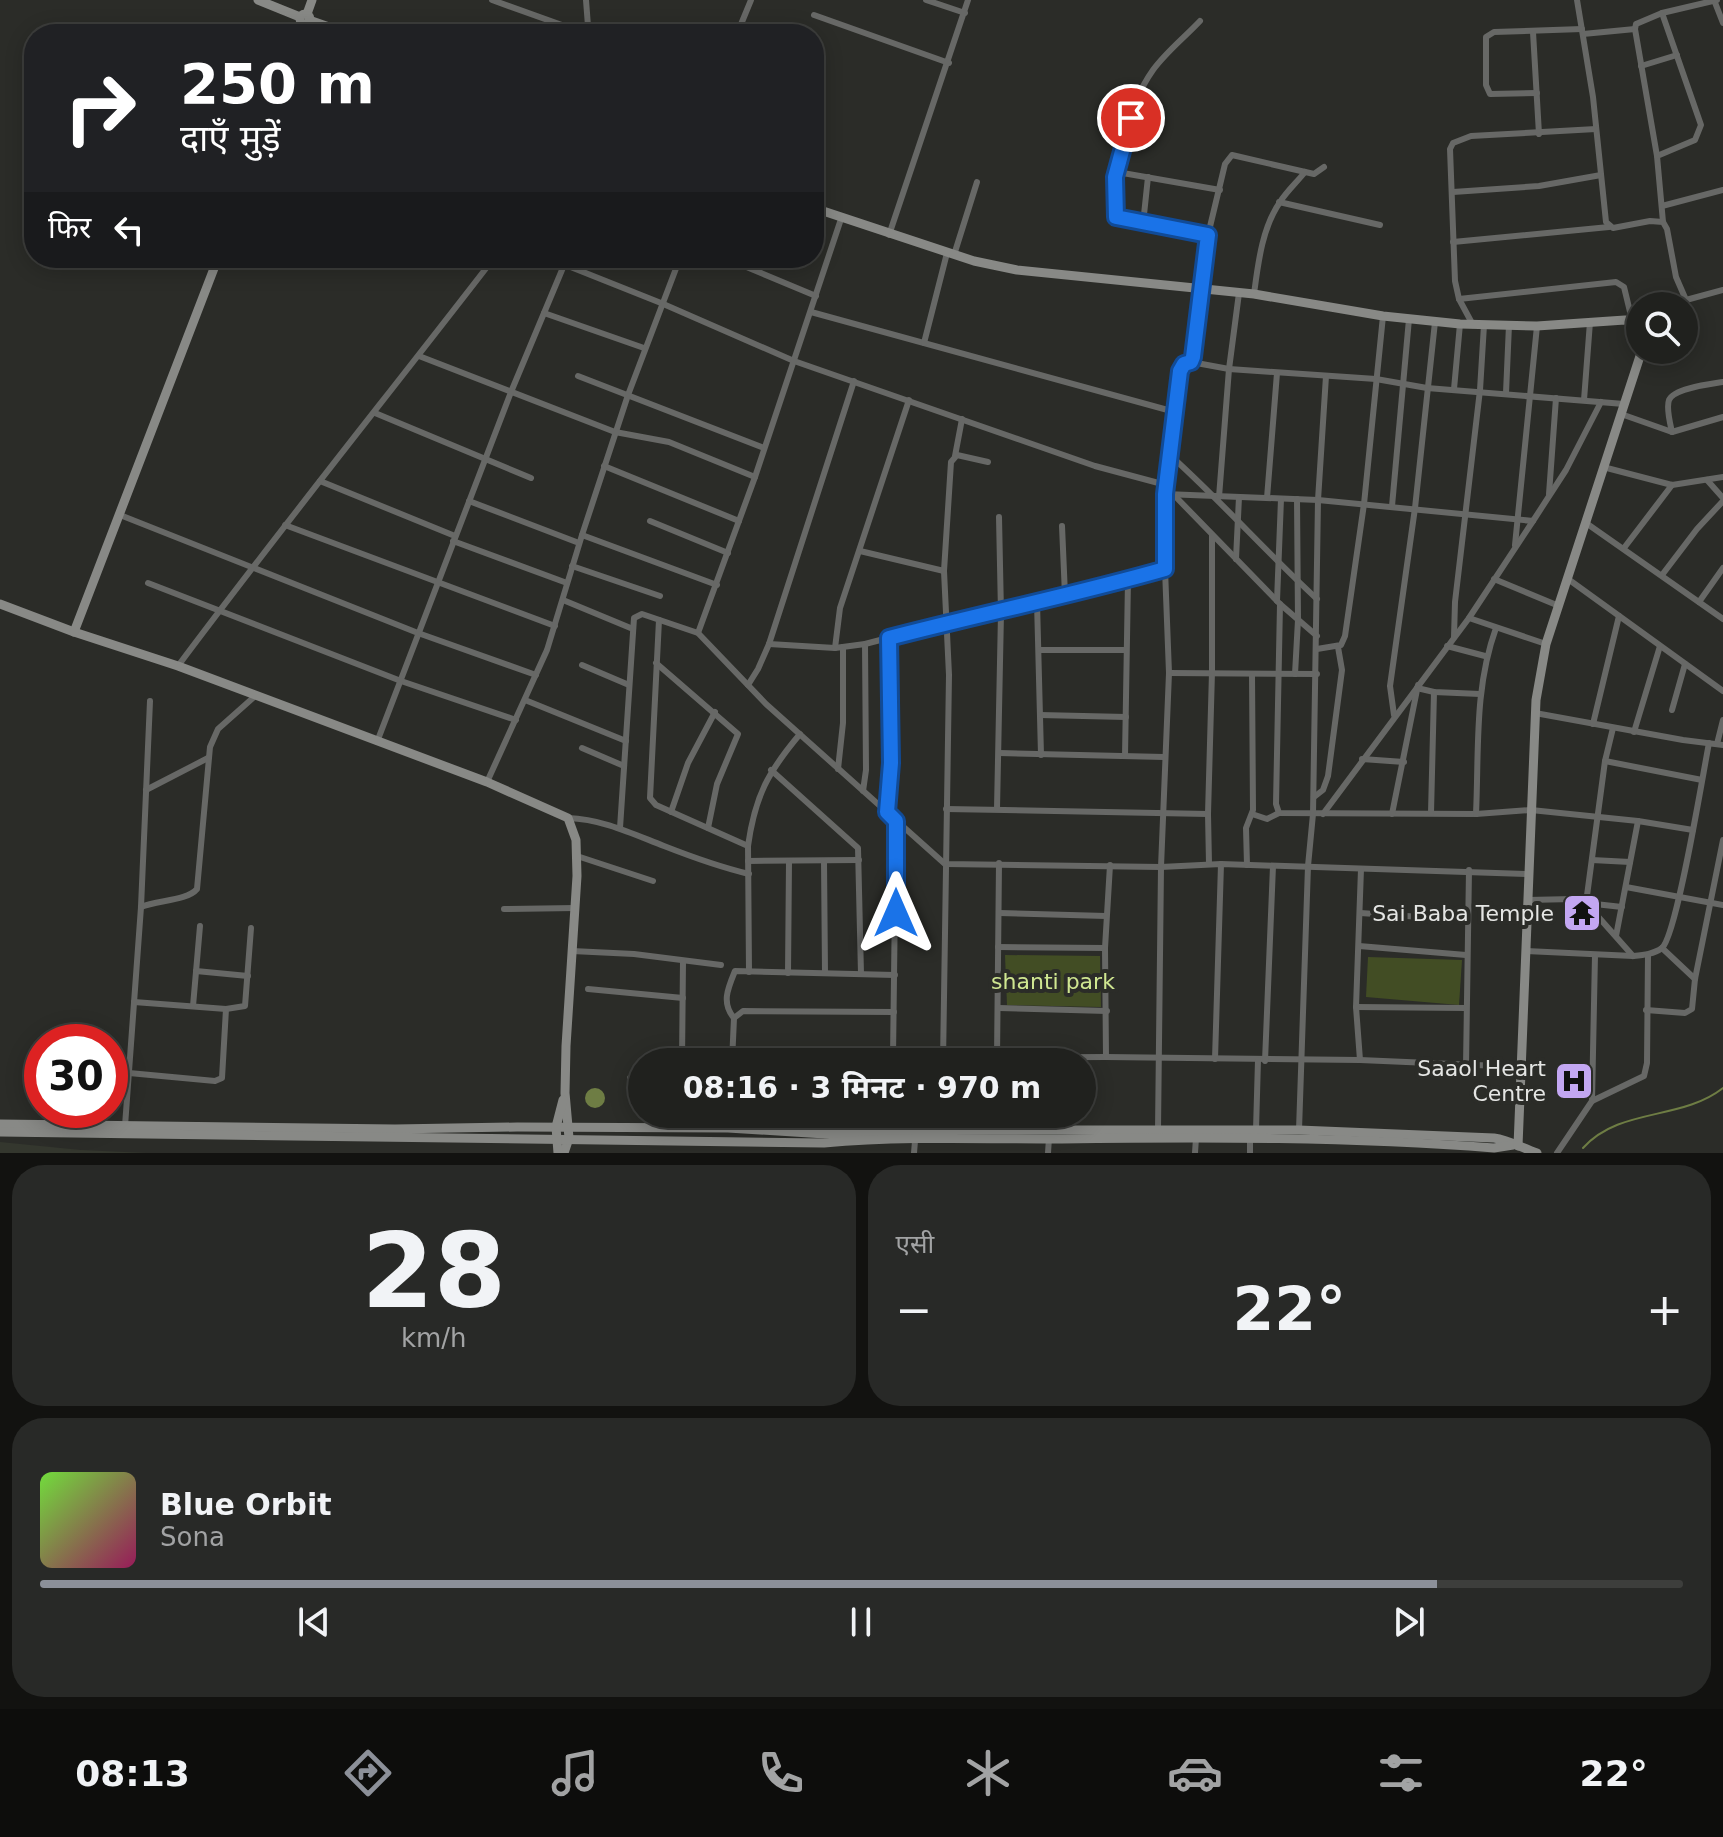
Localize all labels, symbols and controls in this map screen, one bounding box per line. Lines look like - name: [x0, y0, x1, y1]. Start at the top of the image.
- text: 250 m: [180, 51, 375, 116]
- icon: right: [48, 56, 152, 160]
- pin: [1097, 84, 1165, 152]
- icon: arrive: [1109, 96, 1153, 140]
- text: दाएँ मुड़ें: [180, 118, 281, 159]
- icon: left: [107, 208, 151, 252]
- text: फिर: [48, 210, 91, 245]
- map controls: [1626, 292, 1698, 364]
- button: search: [1626, 292, 1698, 364]
- position arrow: [854, 871, 938, 955]
- temple icon: Sai Baba Temple: [1561, 892, 1603, 934]
- place label: Sai Baba Temple: [1372, 901, 1554, 926]
- park label: shanti park: [991, 969, 1115, 994]
- speed limit sign: 30: [24, 1024, 128, 1128]
- place label: Saaol Heart Centre: [1417, 1056, 1546, 1106]
- hospital icon: Saaol Heart Centre: [1553, 1060, 1595, 1102]
- text: 08:16 · 3 मिनट · 970 m: [683, 1070, 1041, 1105]
- text: 28: [361, 1210, 506, 1332]
- text: एसी: [896, 1229, 934, 1259]
- text: 22°: [1233, 1274, 1346, 1344]
- text: −: [896, 1284, 932, 1335]
- text: +: [1646, 1284, 1683, 1335]
- text: km/h: [401, 1323, 467, 1353]
- text: Blue Orbit: [160, 1487, 332, 1522]
- text: Sona: [160, 1522, 225, 1552]
- icon: previous: [292, 1600, 336, 1644]
- icon: pause: [839, 1600, 883, 1644]
- icon: next: [1387, 1600, 1431, 1644]
- icon: directions: [340, 1745, 396, 1801]
- icon: music: [547, 1745, 603, 1801]
- icon: phone: [753, 1745, 809, 1801]
- icon: climate: [960, 1745, 1016, 1801]
- icon: car: [1167, 1745, 1223, 1801]
- icon: filters: [1373, 1745, 1429, 1801]
- text: 08:13: [75, 1753, 190, 1794]
- text: 22°: [1580, 1753, 1648, 1794]

